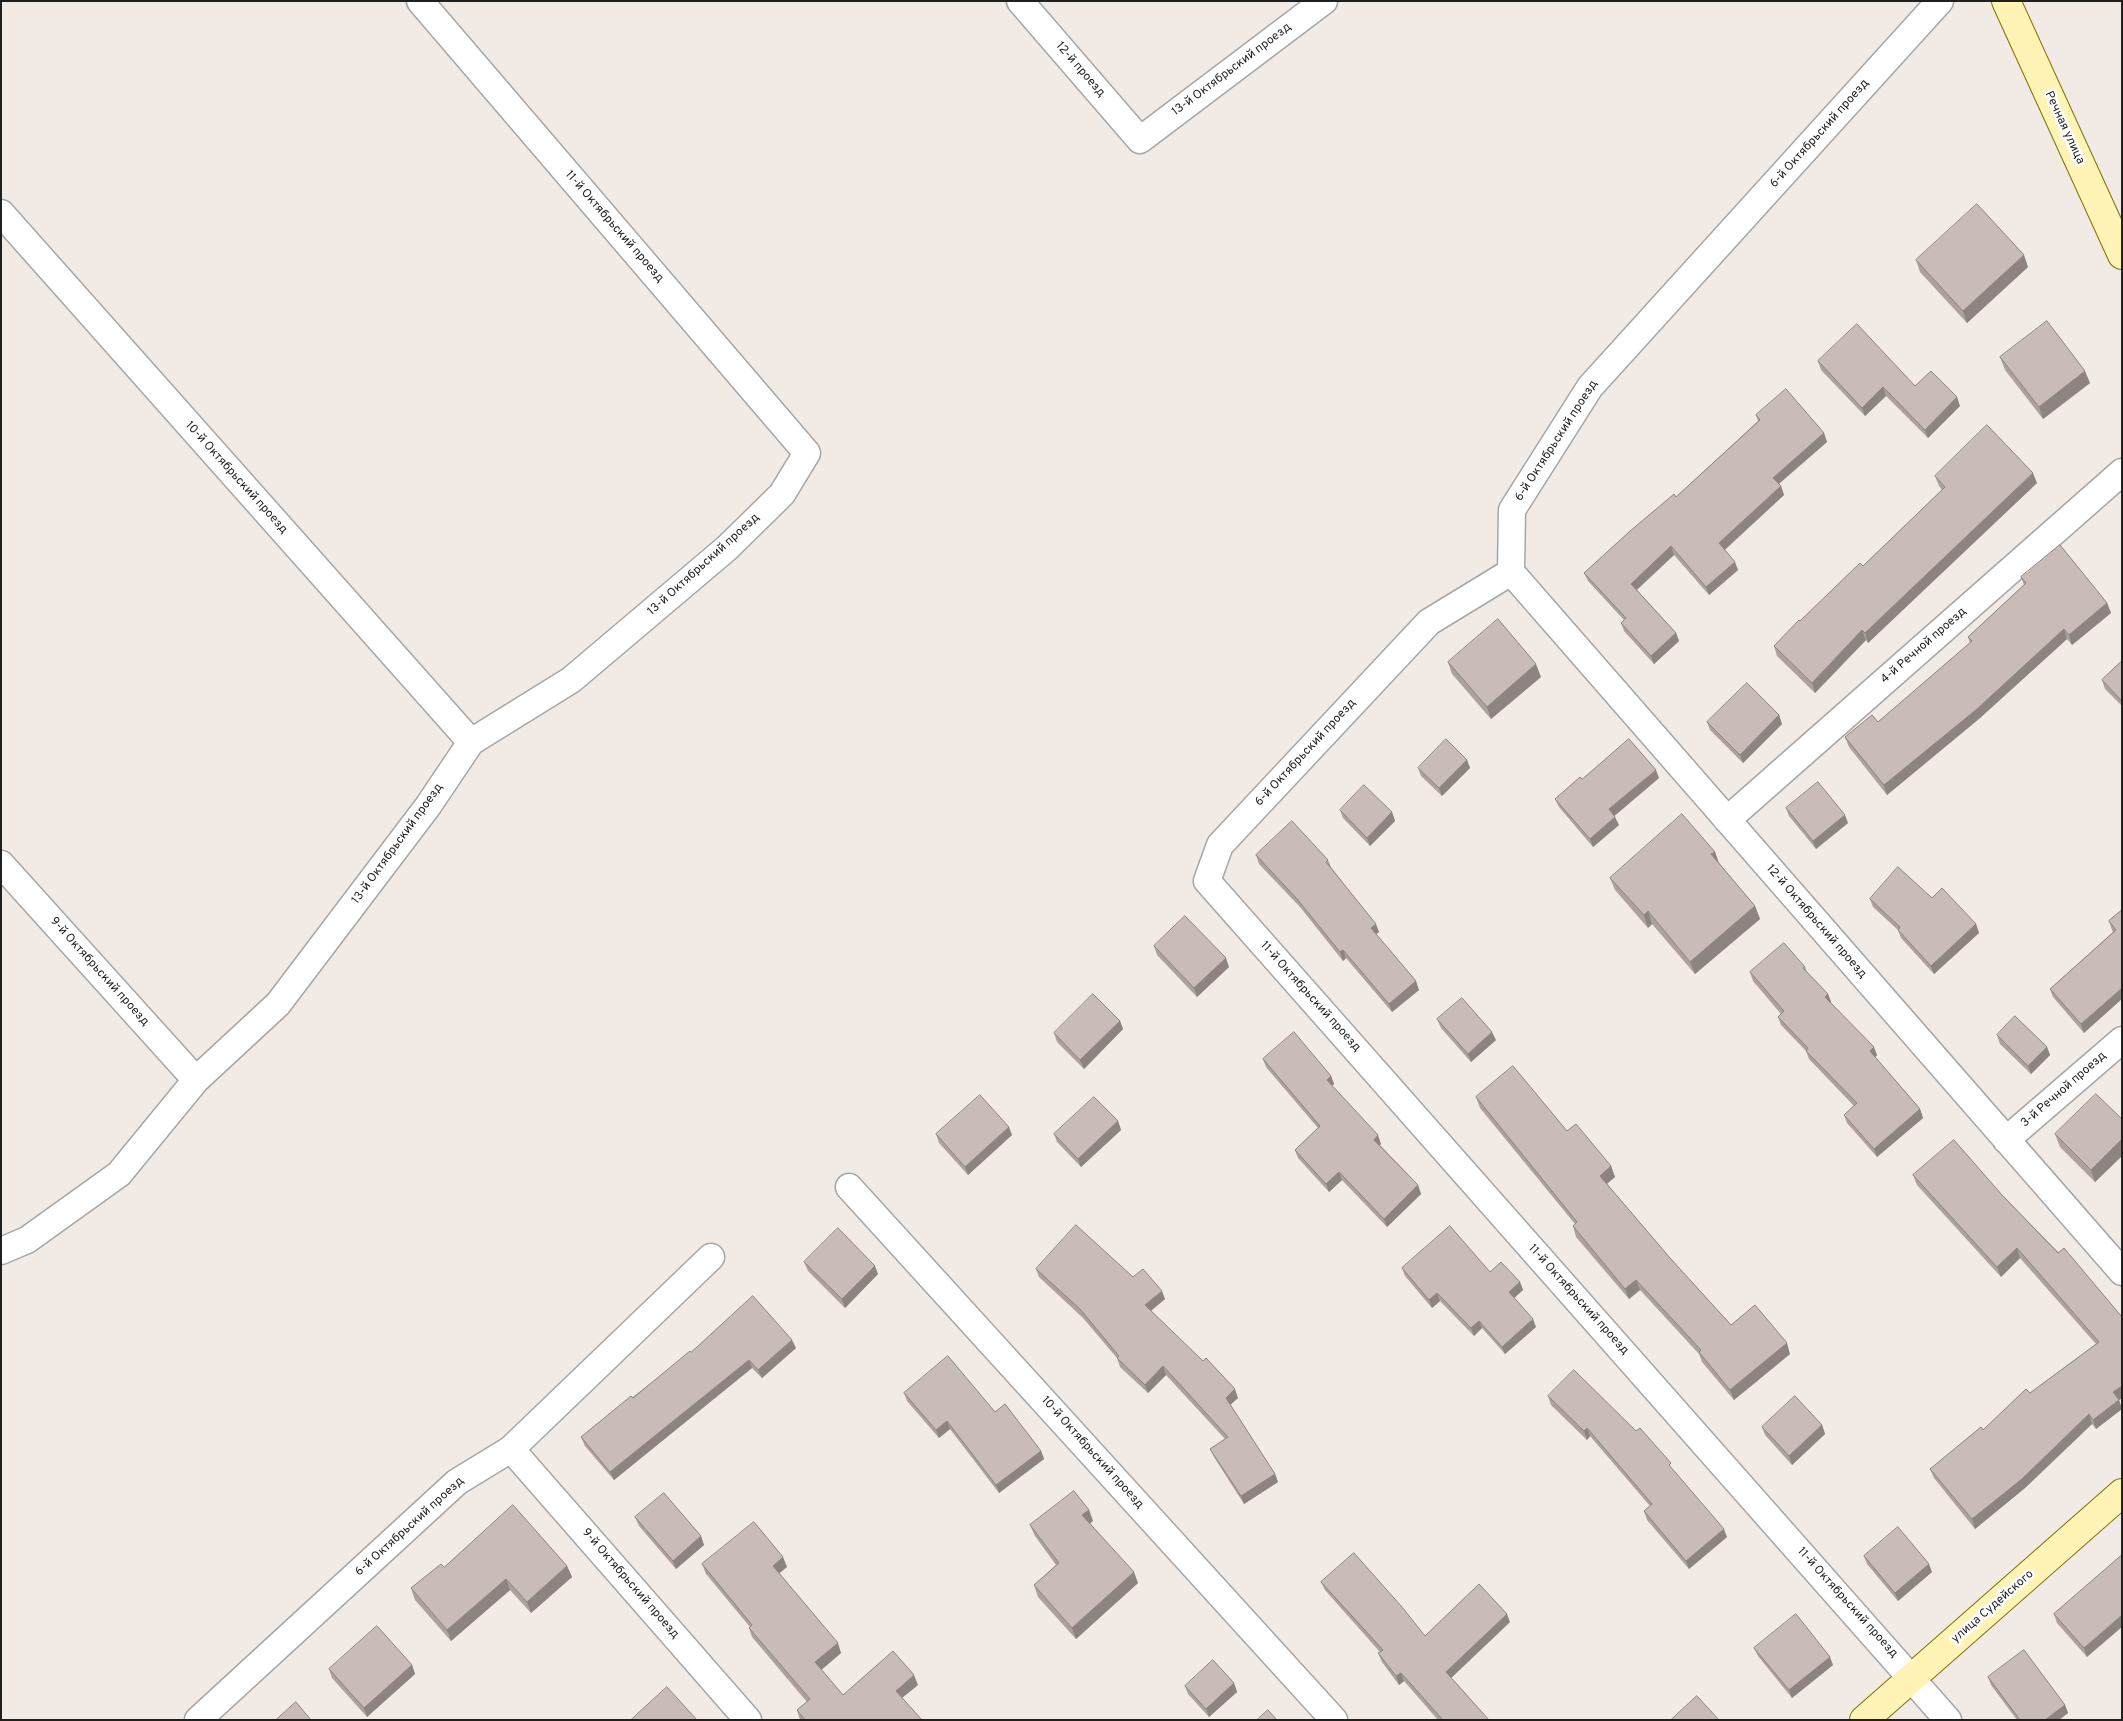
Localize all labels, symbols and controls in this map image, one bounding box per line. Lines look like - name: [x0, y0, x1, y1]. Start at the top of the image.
- street label: 13-й Октябрьский проезд: [1169, 20, 1295, 120]
- street label: 12-й проезд: [1052, 40, 1108, 100]
- street label: 6-й Октябрьский проезд: [1767, 77, 1873, 191]
- street label: Речная улица: [2041, 89, 2087, 167]
- street label: 11-й Октябрьский проезд: [561, 168, 667, 286]
- street label: 6-й Октябрьский проезд: [1513, 378, 1601, 504]
- street label: 10-й Октябрьский проезд: [182, 419, 290, 537]
- street label: 13-й Октябрьский проезд: [645, 511, 763, 619]
- street label: 4-й Речной проезд: [1878, 605, 1970, 687]
- street label: 6-й Октябрьский проезд: [1253, 696, 1359, 810]
- street label: 13-й Октябрьский проезд: [349, 781, 447, 907]
- street label: 12-й Октябрьский проезд: [1763, 862, 1869, 982]
- street label: 9-й Октябрьский проезд: [46, 915, 152, 1029]
- street label: 11-й Октябрьский проезд: [1257, 939, 1363, 1055]
- street label: 3-й Речной проезд: [2018, 1049, 2110, 1131]
- street label: 11-й Октябрьский проезд: [1525, 1242, 1631, 1358]
- street label: 10-й Октябрьский проезд: [1038, 1394, 1146, 1512]
- street label: 6-й Октябрьский проезд: [353, 1474, 467, 1580]
- street label: 9-й Октябрьский проезд: [578, 1526, 682, 1642]
- street label: 11-й Октябрьский проезд: [1794, 1545, 1900, 1661]
- street label: улица Судейского: [1949, 1567, 2037, 1647]

